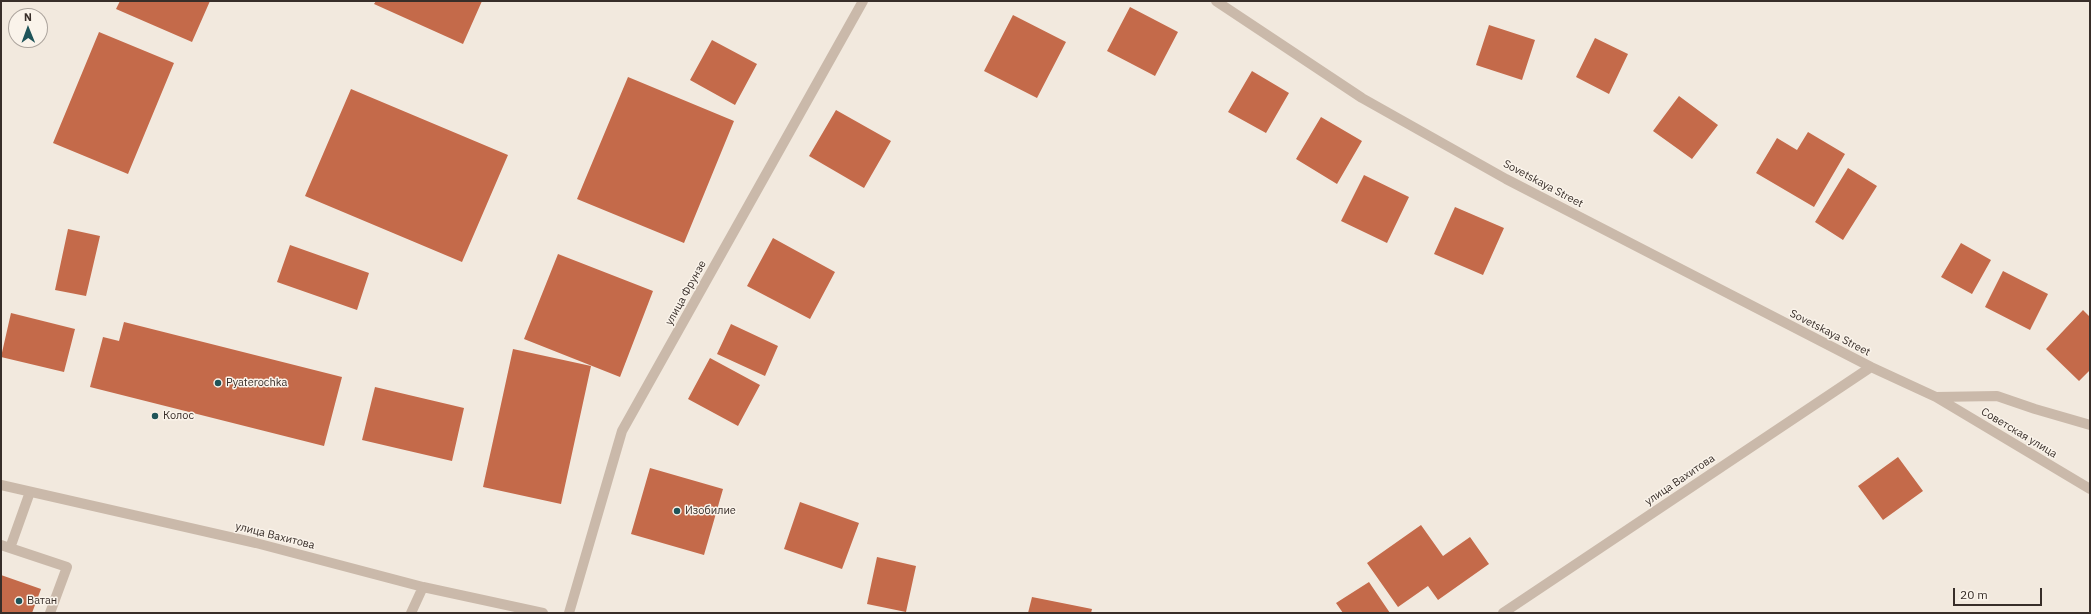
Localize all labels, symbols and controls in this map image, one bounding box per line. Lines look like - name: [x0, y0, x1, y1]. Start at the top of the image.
- north arrow: [8, 8, 48, 48]
- text: N: [24, 10, 32, 24]
- street label: Sovetskaya Street: [1501, 157, 1585, 211]
- street label: улица Фрунзе: [663, 258, 709, 328]
- street label: Sovetskaya Street: [1788, 307, 1872, 359]
- place label: Pyaterochka: [226, 376, 287, 390]
- marker: Pyaterochka: [213, 378, 223, 388]
- street label: Советская улица: [1979, 405, 2059, 461]
- place label: Колос: [163, 409, 194, 423]
- marker: Колос: [150, 411, 160, 421]
- street label: улица Вахитова: [1643, 452, 1717, 508]
- place label: Изобилие: [685, 504, 736, 518]
- marker: Изобилие: [672, 506, 682, 516]
- street label: улица Вахитова: [234, 520, 316, 552]
- scale bar: [1955, 580, 2044, 606]
- text: 20 m: [1960, 587, 1988, 602]
- place label: Ватан: [27, 594, 57, 608]
- marker: Ватан: [14, 596, 24, 606]

